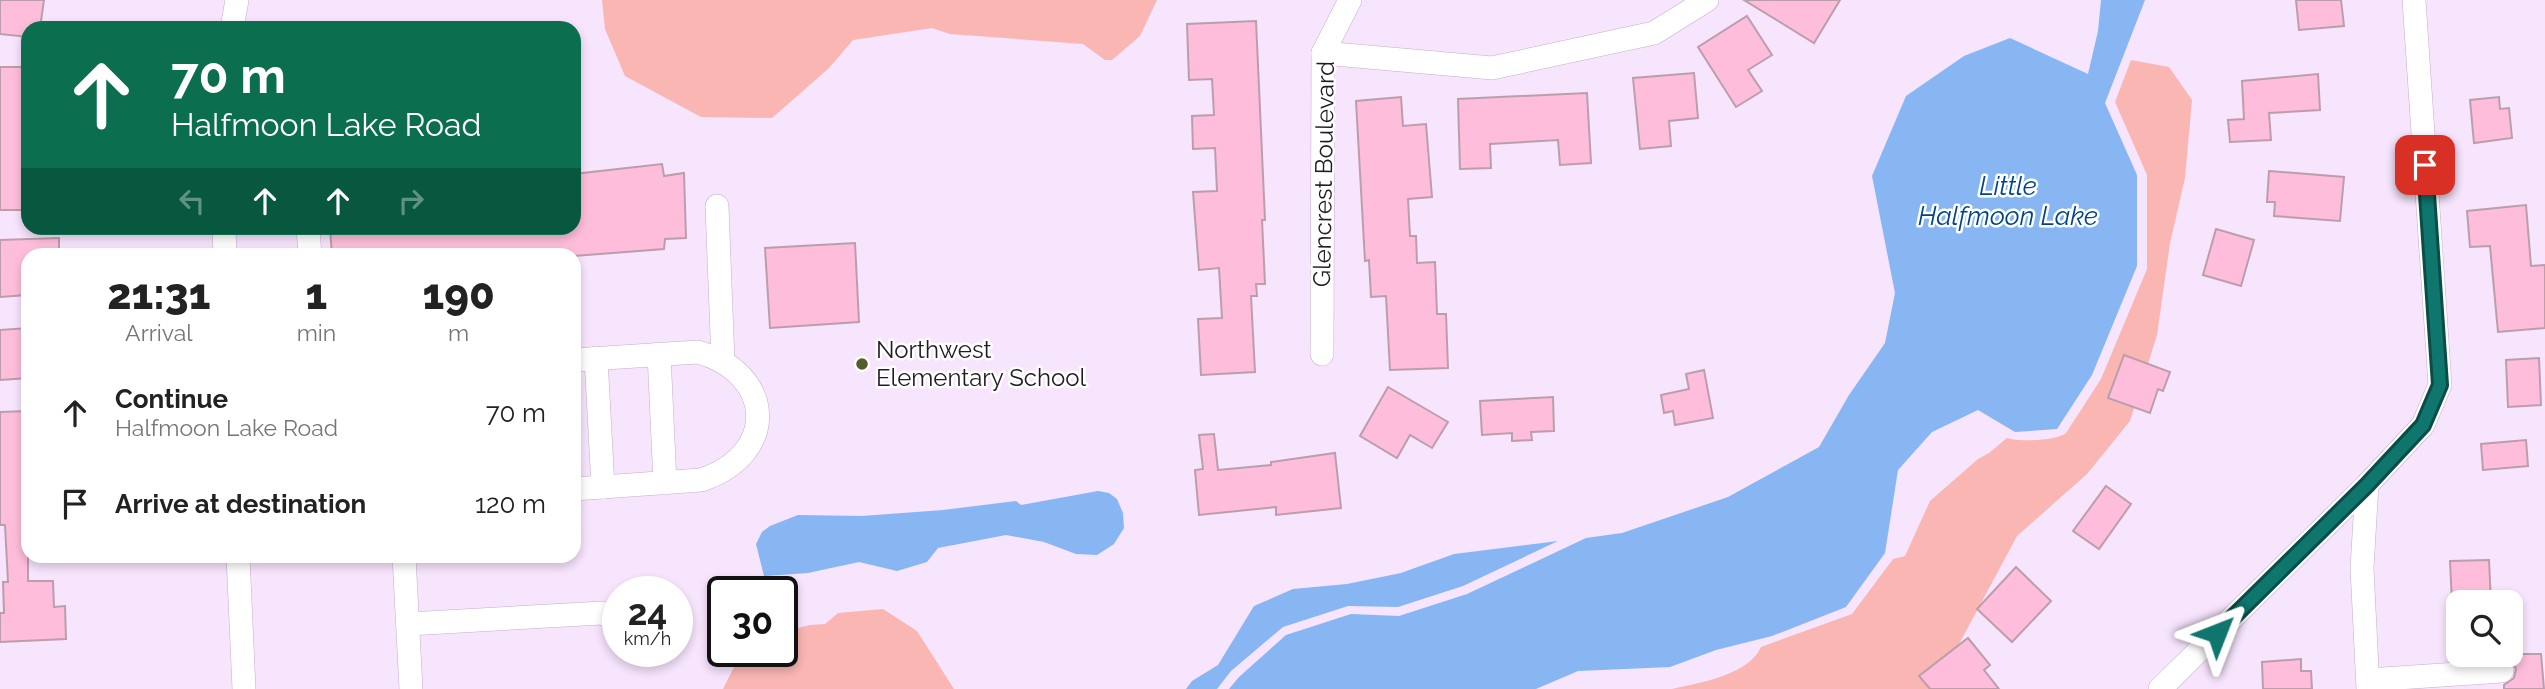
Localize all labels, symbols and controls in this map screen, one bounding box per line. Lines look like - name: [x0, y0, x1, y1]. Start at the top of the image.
- text: 70 m: [171, 47, 286, 104]
- icon: ahead: [56, 49, 147, 140]
- street label: Glencrest Boulevard: [1307, 61, 1340, 287]
- text: Halfmoon Lake Road: [171, 106, 481, 143]
- pin: [2395, 135, 2455, 195]
- icon: arrive: [2406, 146, 2444, 184]
- water label: Little Halfmoon Lake: [1918, 171, 2098, 231]
- icon: left: [173, 182, 211, 220]
- icon: ahead: [246, 182, 284, 220]
- icon: ahead: [319, 182, 357, 220]
- icon: right: [392, 182, 430, 220]
- text: 21:31: [107, 270, 210, 319]
- text: 1: [306, 270, 327, 319]
- text: 190: [422, 270, 495, 319]
- text: Arrival: [125, 319, 193, 346]
- text: min: [297, 319, 336, 346]
- text: m: [448, 319, 469, 346]
- place label: Northwest Elementary School: [876, 335, 1087, 392]
- marker: Northwest Elementary School: [854, 356, 870, 372]
- text: Continue: [115, 384, 228, 414]
- icon: ahead: [56, 394, 94, 432]
- text: 70 m: [486, 398, 546, 428]
- text: Halfmoon Lake Road: [115, 414, 338, 441]
- icon: arrive: [56, 485, 94, 523]
- text: Arrive at destination: [115, 489, 366, 519]
- text: 120 m: [475, 489, 546, 519]
- speed limit sign: 30: [707, 576, 798, 667]
- map controls: [2446, 590, 2523, 667]
- button: search: [2446, 590, 2523, 667]
- text: 24: [628, 592, 667, 633]
- position arrow: [2180, 596, 2254, 670]
- text: km/h: [624, 628, 671, 649]

